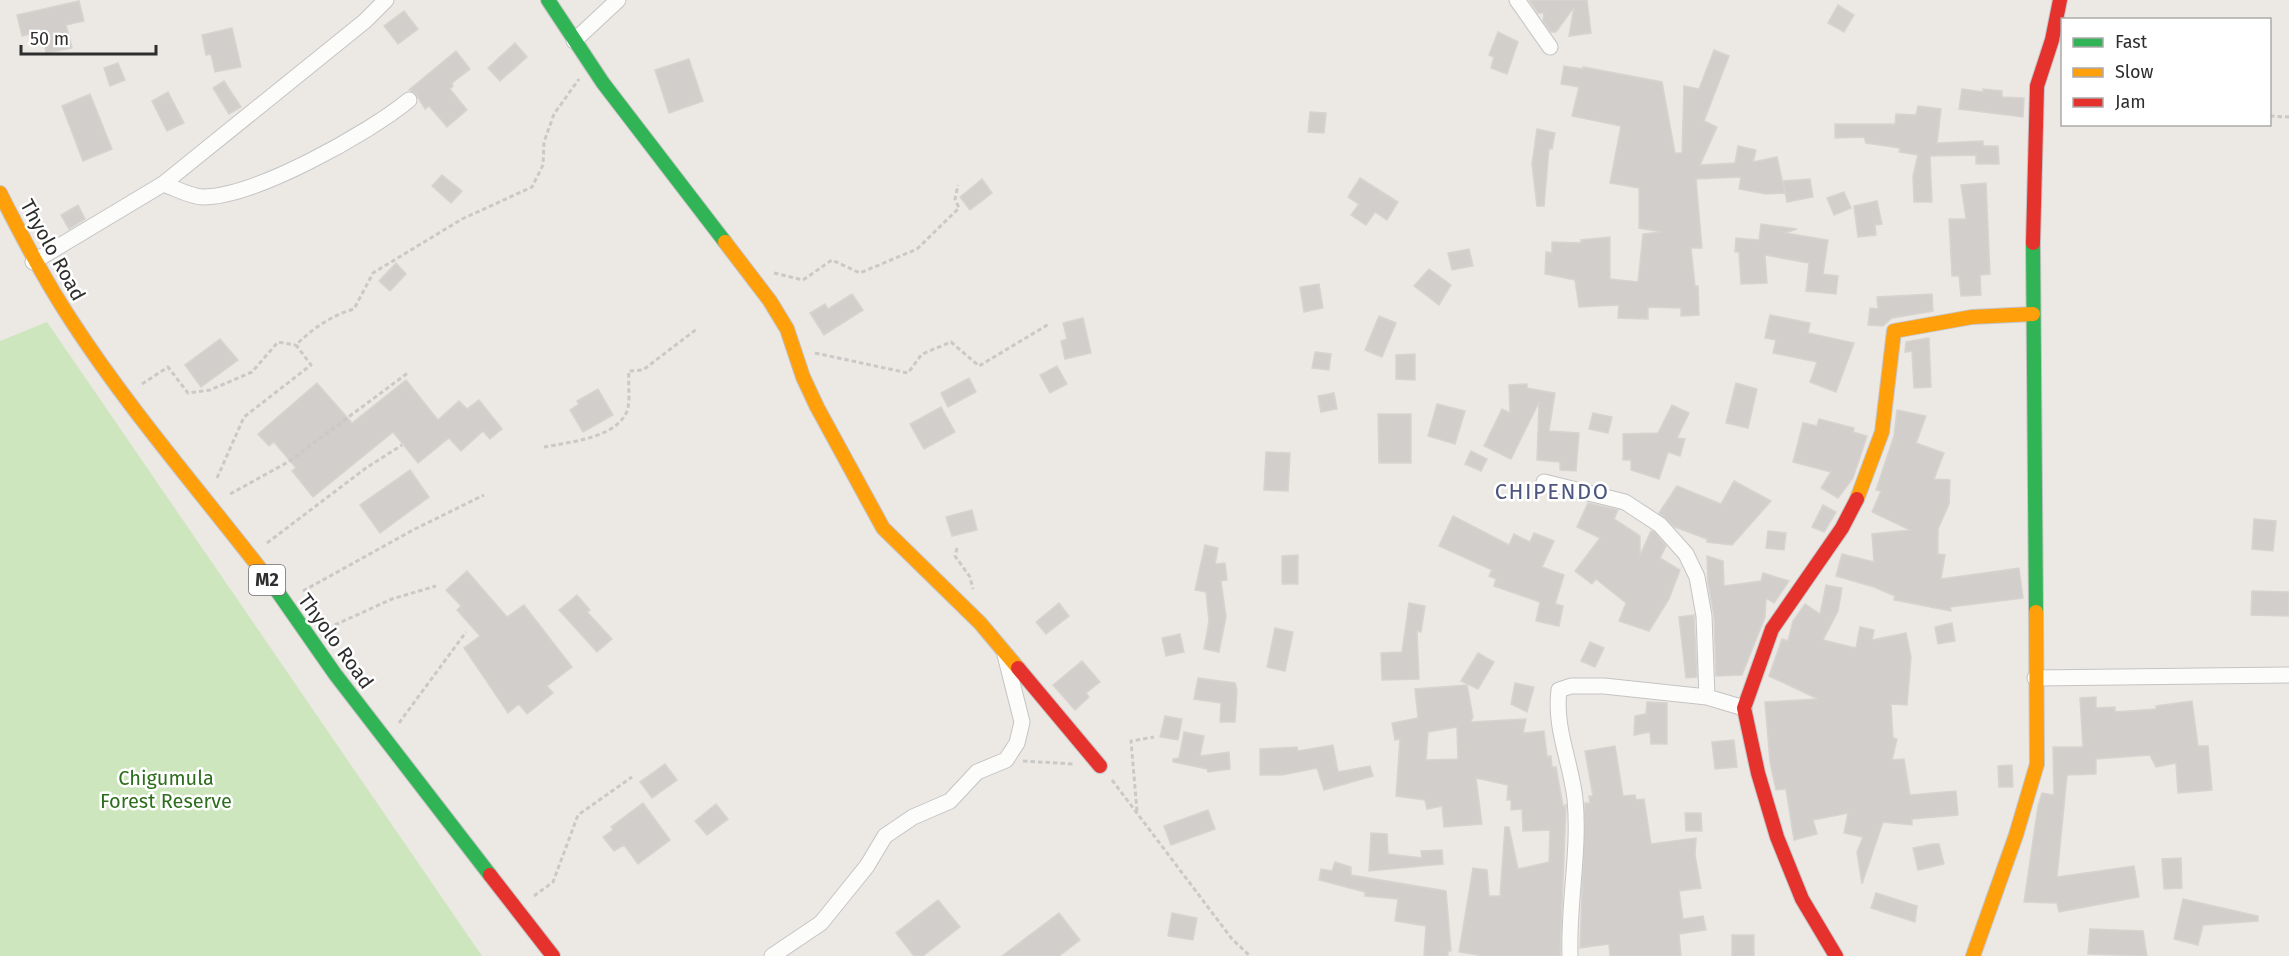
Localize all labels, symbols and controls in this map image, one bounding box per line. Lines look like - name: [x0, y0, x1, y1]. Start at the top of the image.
- scale bar: [21, 18, 156, 56]
- legend: [2061, 18, 2271, 126]
- text: 50 m: [30, 28, 69, 50]
- text: Fast: [2115, 31, 2148, 53]
- text: Slow: [2115, 61, 2154, 83]
- text: Jam: [2115, 91, 2146, 113]
- street label: Thyolo Road: [15, 195, 91, 305]
- district label: CHIPENDO: [1495, 478, 1609, 505]
- road number: M2: [249, 565, 285, 595]
- street label: Thyolo Road: [293, 589, 379, 693]
- park label: Chigumula Forest Reserve: [100, 766, 232, 813]

